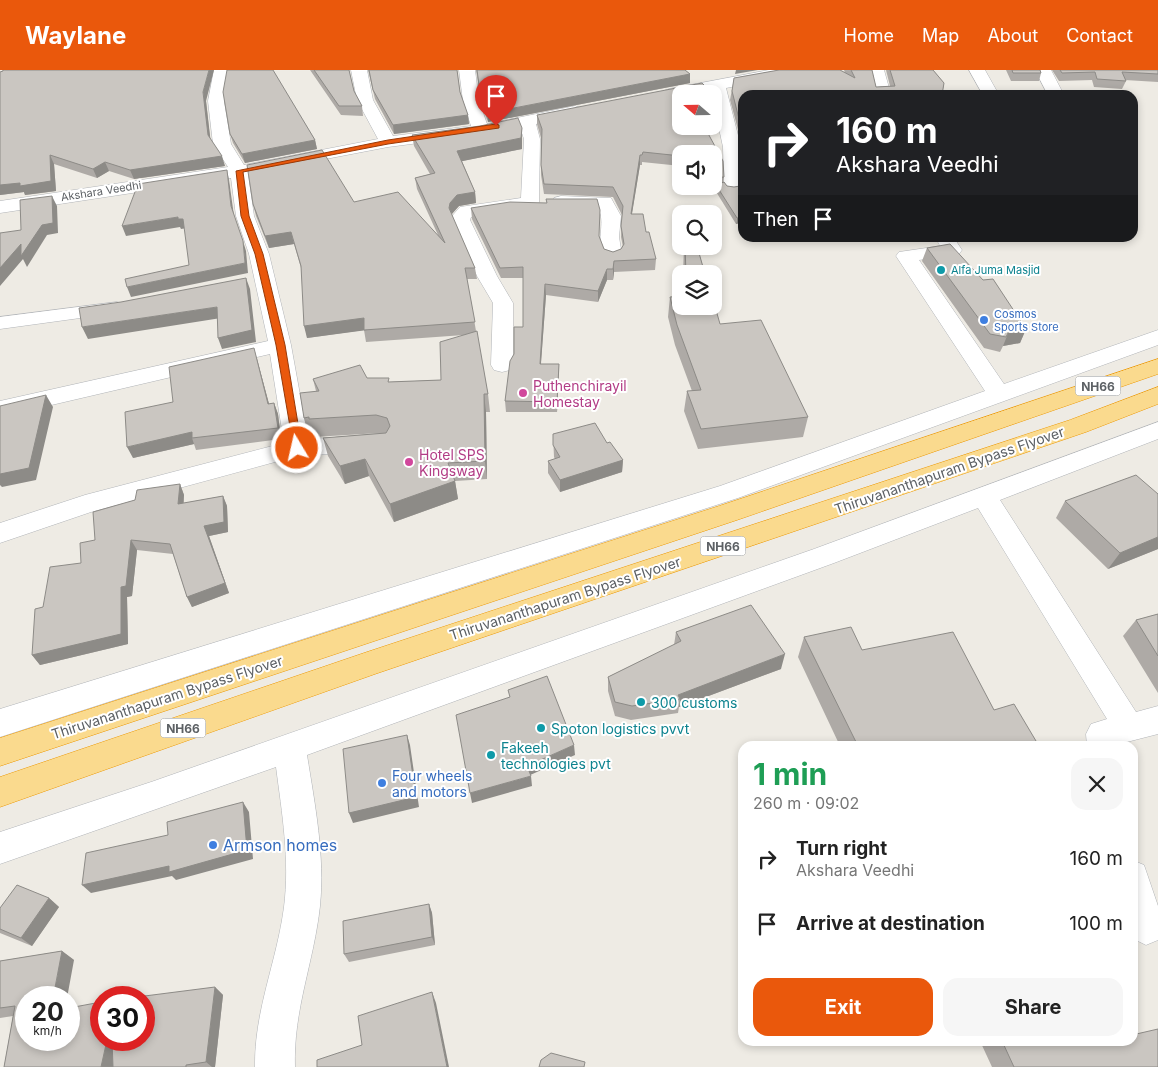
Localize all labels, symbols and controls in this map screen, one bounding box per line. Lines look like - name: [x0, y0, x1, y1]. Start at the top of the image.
- text: Waylane: [25, 21, 126, 50]
- text: Home: [844, 25, 894, 46]
- text: Map: [922, 25, 959, 46]
- text: About: [987, 25, 1038, 46]
- text: Contact: [1066, 25, 1133, 46]
- pin: [475, 75, 517, 126]
- icon: arrive: [482, 82, 510, 110]
- north arrow: [672, 85, 722, 135]
- map controls: [672, 85, 722, 315]
- text: 160 m: [836, 109, 938, 151]
- icon: right: [753, 110, 818, 175]
- button: sound: [672, 145, 722, 195]
- text: Akshara Veedhi: [836, 151, 999, 177]
- street label: Akshara Veedhi: [60, 178, 142, 204]
- button: search: [672, 205, 722, 255]
- icon: arrive: [809, 205, 837, 233]
- text: Then: [753, 208, 799, 231]
- place label: Alfa Juma Masjid: [951, 263, 1040, 277]
- marker: Alfa Juma Masjid: [935, 264, 947, 276]
- button: layers: [672, 265, 722, 315]
- place label: Cosmos Sports Store: [994, 307, 1059, 334]
- marker: Cosmos Sports Store: [978, 314, 990, 326]
- road number: NH66: [1076, 376, 1120, 396]
- place label: Puthenchirayil Homestay: [533, 377, 627, 410]
- marker: Puthenchirayil Homestay: [517, 387, 529, 399]
- position arrow: [270, 421, 322, 473]
- street label: Thiruvananthapuram Bypass Flyover: [832, 423, 1066, 517]
- place label: Hotel SPS Kingsway: [419, 446, 485, 479]
- marker: Hotel SPS Kingsway: [403, 456, 415, 468]
- road number: NH66: [700, 536, 746, 556]
- street label: Thiruvananthapuram Bypass Flyover: [447, 553, 683, 643]
- street label: Thiruvananthapuram Bypass Flyover: [49, 652, 285, 742]
- place label: 300 customs: [651, 694, 737, 711]
- marker: 300 customs: [635, 696, 647, 708]
- road number: NH66: [160, 718, 206, 738]
- place label: Spoton logistics pvvt: [551, 720, 690, 737]
- marker: Spoton logistics pvvt: [535, 722, 547, 734]
- place label: Fakeeh technologies pvt: [501, 739, 611, 772]
- marker: Fakeeh technologies pvt: [485, 749, 497, 761]
- text: 1 min: [753, 756, 827, 792]
- button: close: [1071, 758, 1123, 810]
- place label: Four wheels and motors: [392, 767, 472, 800]
- marker: Four wheels and motors: [376, 777, 388, 789]
- text: 260 m · 09:02: [753, 793, 859, 813]
- place label: Armson homes: [223, 835, 337, 855]
- text: Turn right: [796, 837, 887, 860]
- marker: Armson homes: [207, 839, 219, 851]
- icon: right: [753, 845, 781, 873]
- text: 160 m: [1070, 847, 1123, 870]
- text: Akshara Veedhi: [796, 860, 914, 880]
- icon: arrive: [753, 910, 781, 938]
- text: Arrive at destination: [796, 912, 985, 935]
- text: 100 m: [1069, 912, 1123, 935]
- button: Exit: [753, 978, 933, 1036]
- button: Share: [943, 978, 1123, 1036]
- speed limit sign: 30: [90, 986, 155, 1051]
- text: 20: [31, 997, 64, 1027]
- text: km/h: [33, 1023, 62, 1038]

